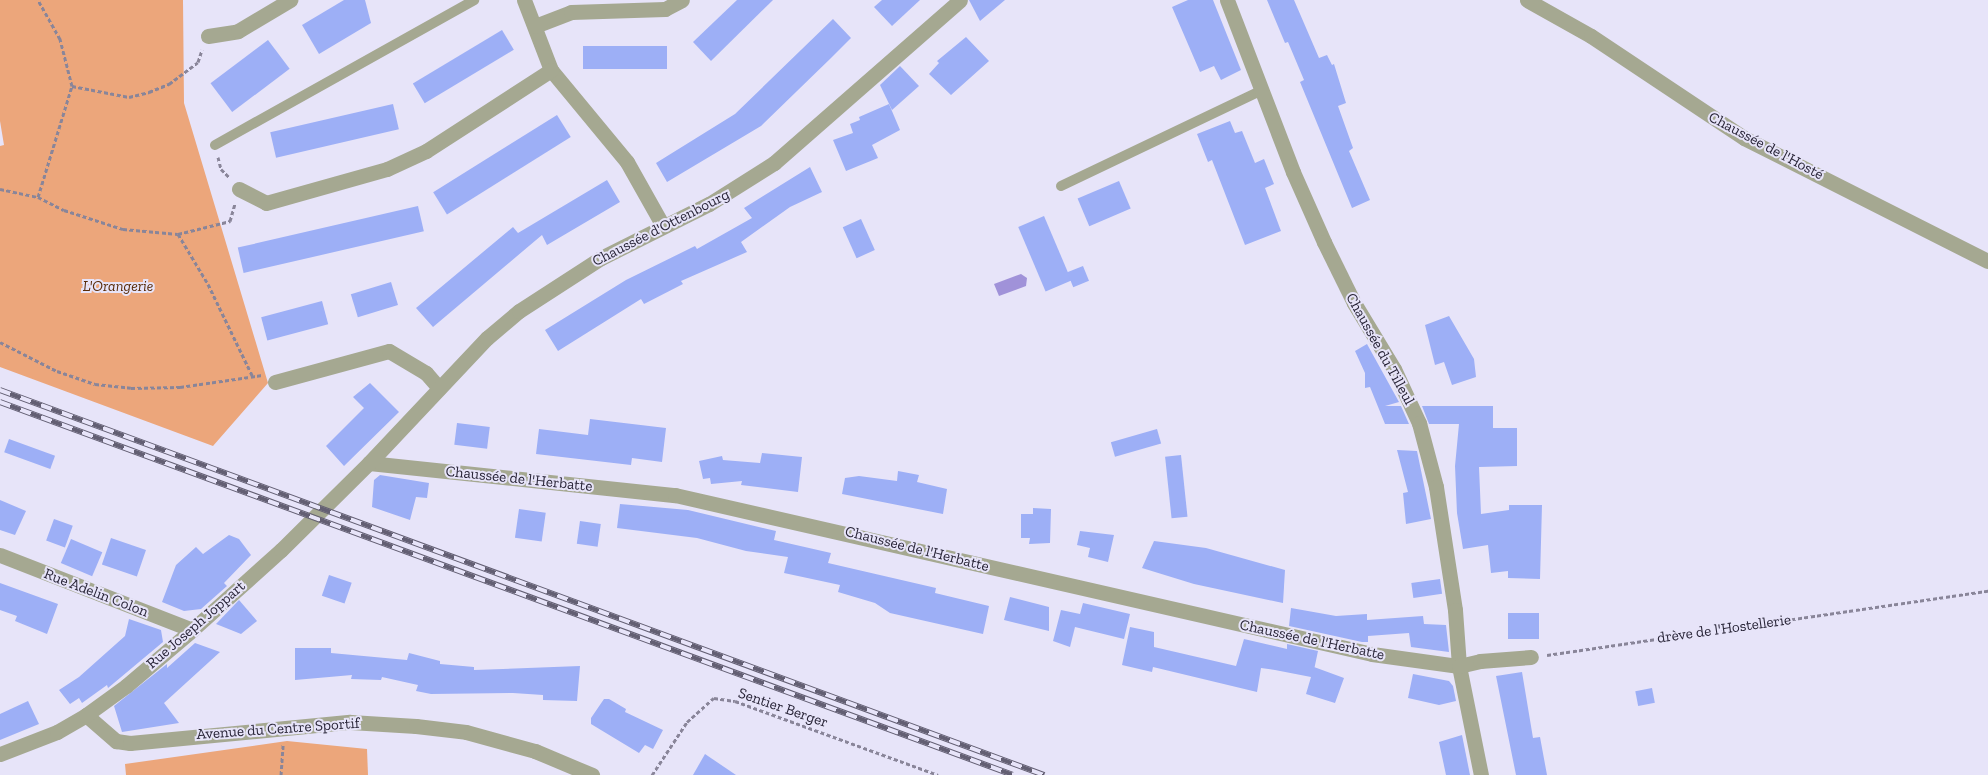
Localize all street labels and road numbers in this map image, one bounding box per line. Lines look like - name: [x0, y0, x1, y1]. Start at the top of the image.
- street label: Chaussée de l'Hosté: [1705, 108, 1827, 184]
- street label: Chaussée d'Ottenbourg: [589, 186, 733, 270]
- street label: Chaussée du Tilleul: [1342, 290, 1418, 408]
- street label: Chaussée de l'Herbatte: [445, 462, 593, 496]
- street label: Chaussée de l'Herbatte: [843, 522, 991, 576]
- street label: Rue Adelin Colon: [41, 565, 151, 621]
- street label: Rue Joseph Joppart: [143, 577, 249, 673]
- street label: drève de l'Hostellerie: [1656, 611, 1792, 647]
- street label: Chaussée de l'Herbatte: [1238, 616, 1386, 664]
- street label: Sentier Berger: [736, 684, 830, 732]
- street label: Avenue du Centre Sportif: [196, 714, 360, 744]

